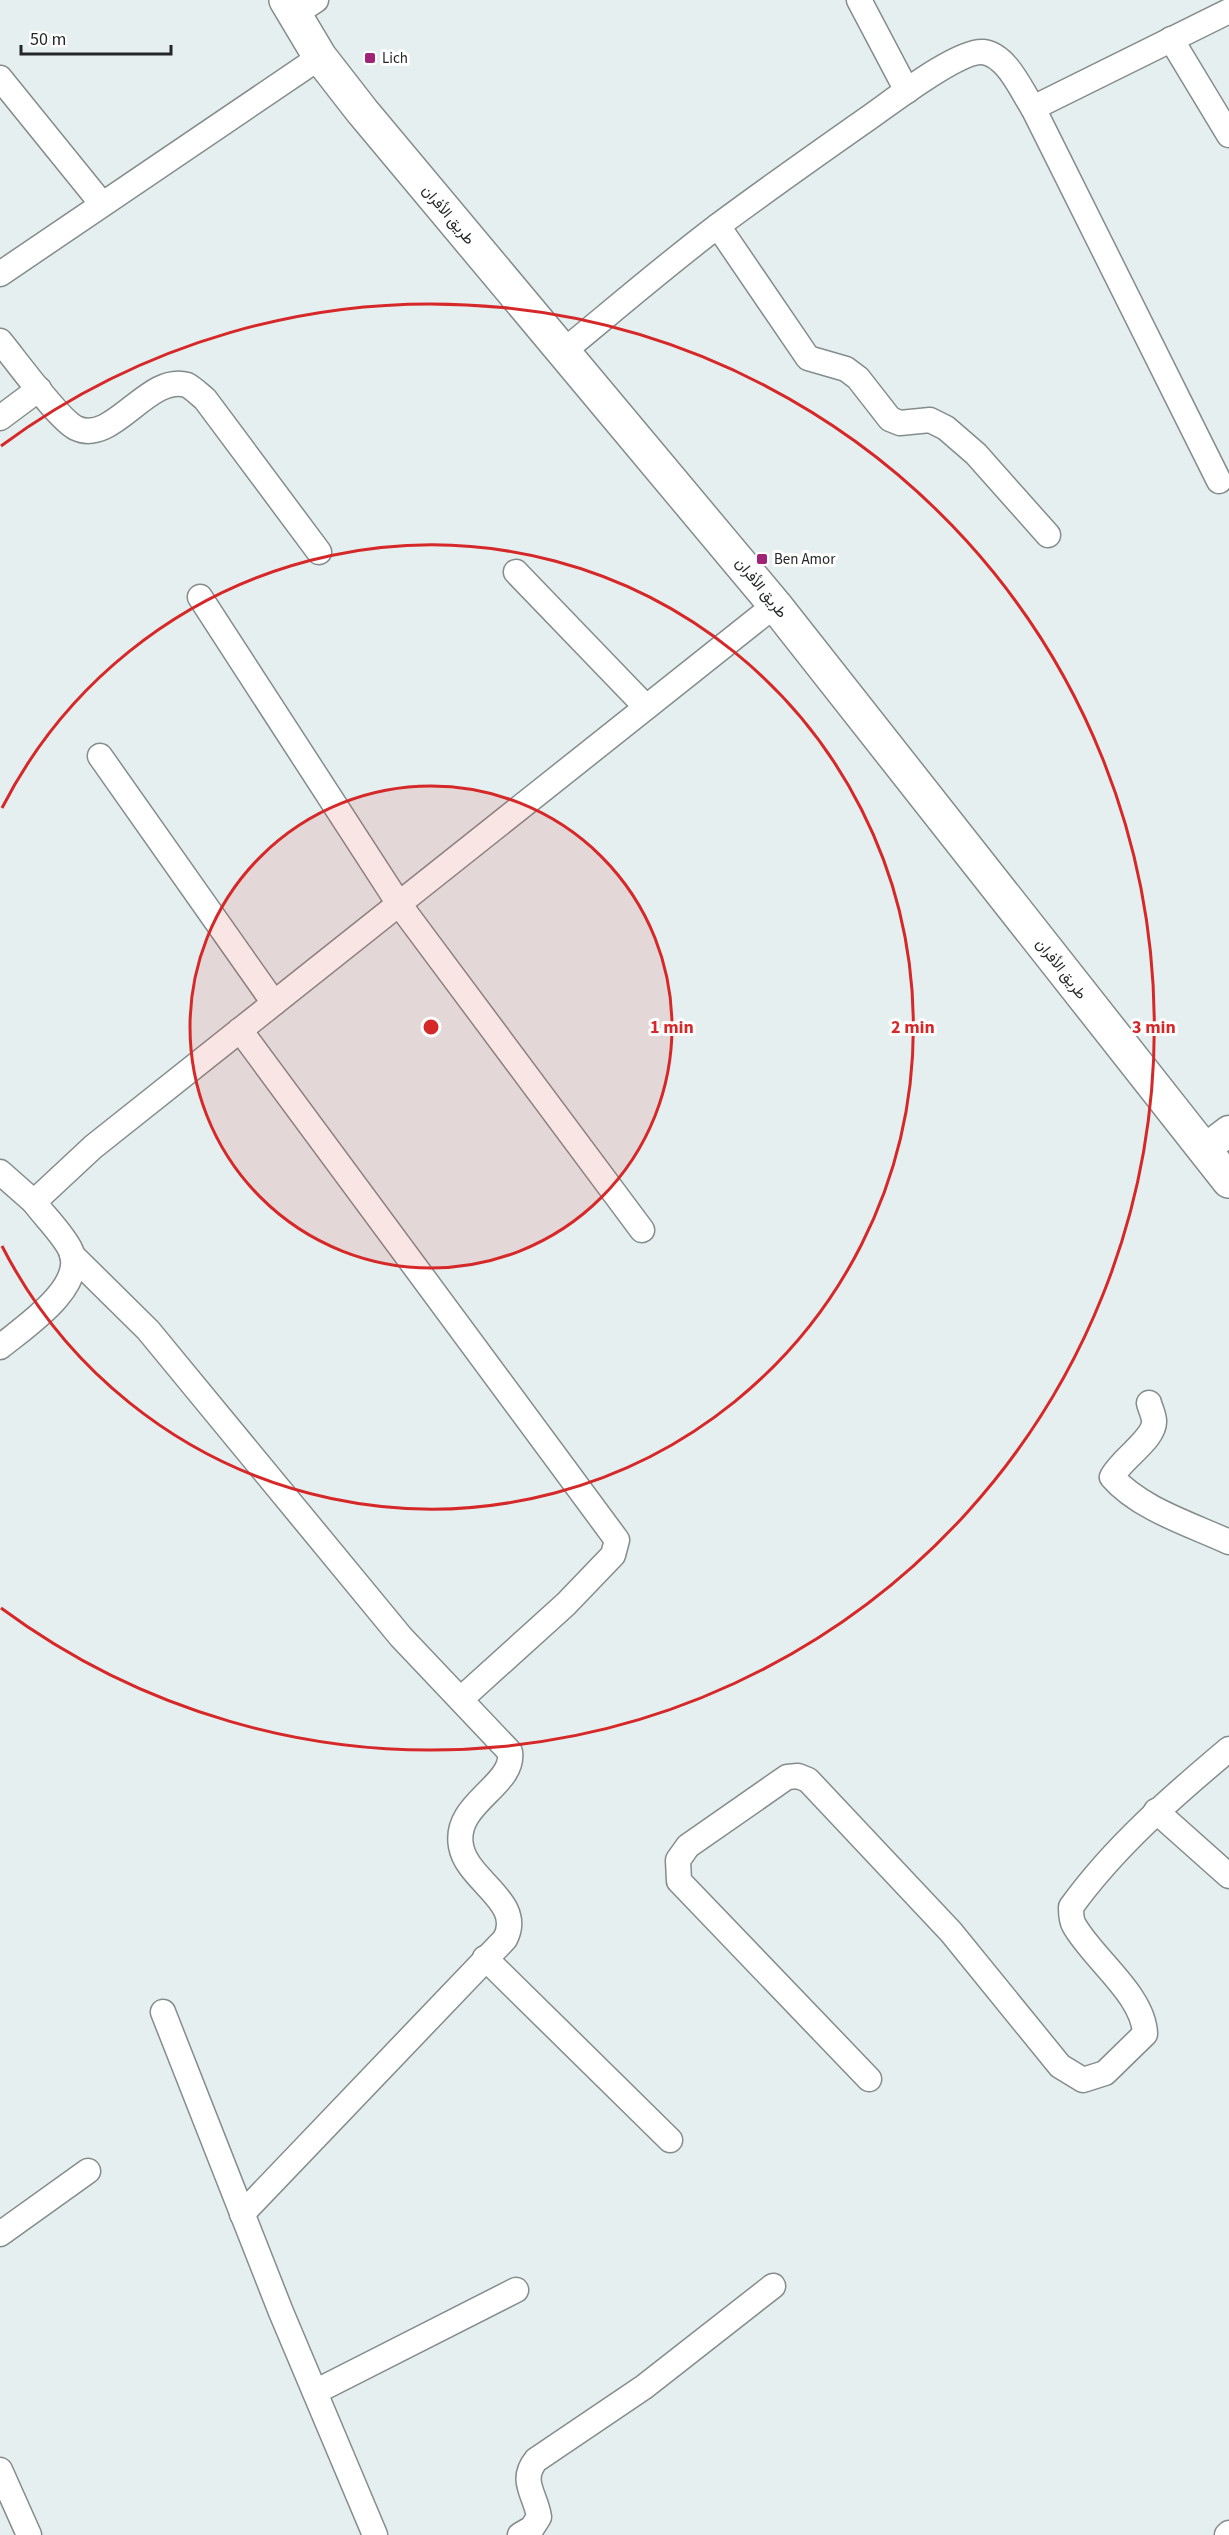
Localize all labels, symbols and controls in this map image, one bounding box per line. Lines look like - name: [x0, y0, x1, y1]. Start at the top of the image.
- scale bar: [21, 18, 171, 56]
- text: 50 m: [30, 27, 66, 52]
- place label: Lich: [382, 48, 408, 69]
- marker: Lich: [363, 51, 377, 65]
- street label: طريق الأفران: [417, 181, 479, 250]
- place label: Ben Amor: [774, 549, 836, 570]
- marker: Ben Amor: [755, 552, 769, 566]
- street label: طريق الأفران: [730, 553, 792, 623]
- street label: طريق الأفران: [1031, 934, 1092, 1004]
- text: 1 min: [650, 1015, 694, 1040]
- text: 2 min: [891, 1015, 935, 1040]
- text: 3 min: [1132, 1015, 1176, 1040]
- centre of rings: [421, 1017, 441, 1037]

